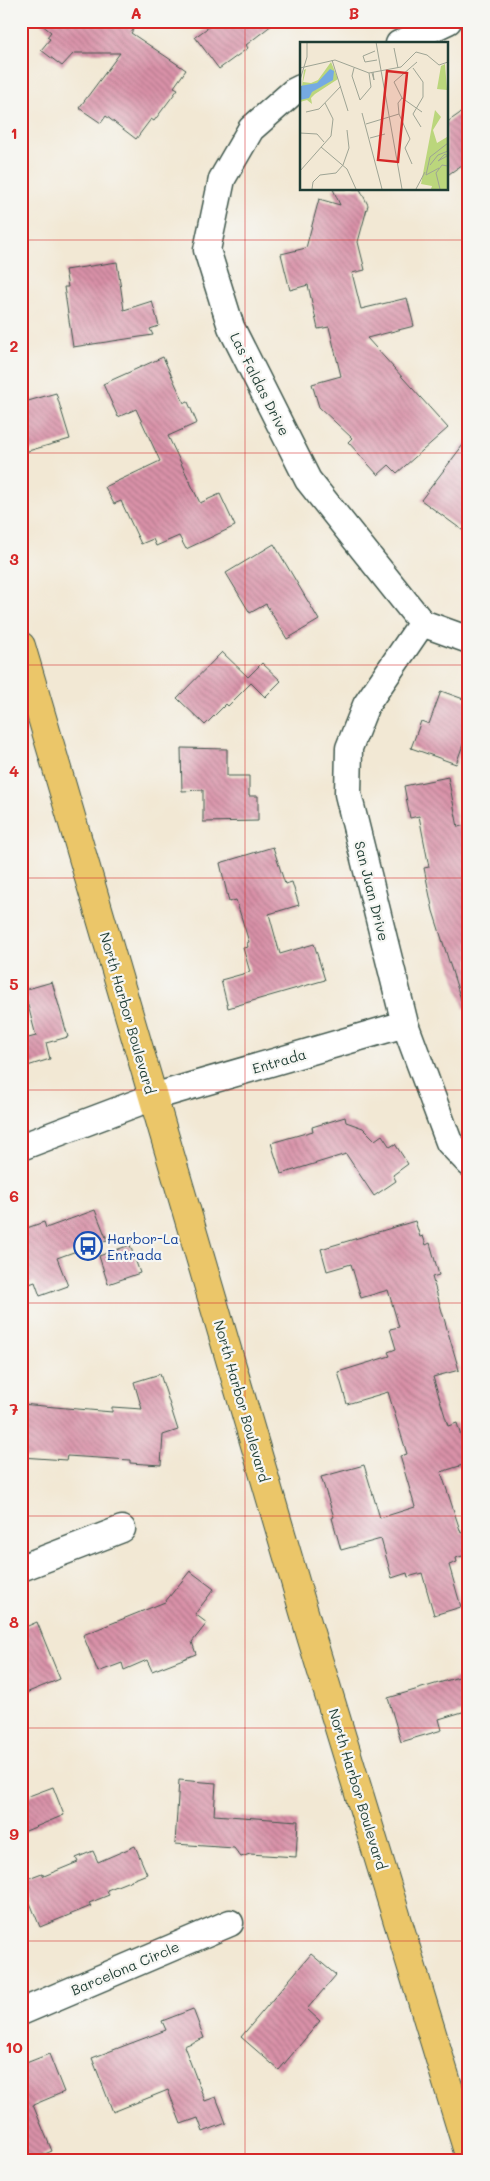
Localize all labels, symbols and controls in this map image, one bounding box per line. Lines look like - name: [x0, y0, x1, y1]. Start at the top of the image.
- text: A: [130, 2, 142, 23]
- text: B: [349, 2, 359, 23]
- inset map: [300, 42, 448, 190]
- text: 1: [10, 122, 18, 143]
- street label: Las Faldas Drive: [226, 329, 294, 439]
- text: 2: [10, 335, 19, 356]
- text: 3: [9, 548, 19, 569]
- text: 4: [9, 760, 19, 781]
- street label: San Juan Drive: [350, 839, 394, 943]
- street label: North Harbor Boulevard: [96, 930, 160, 1096]
- text: 5: [9, 973, 19, 994]
- street label: Entrada: [250, 1044, 308, 1078]
- text: 6: [9, 1185, 19, 1206]
- place label: Harbor-La Entrada: [107, 1229, 179, 1264]
- bus stop icon: Harbor-La Entrada: [73, 1231, 103, 1261]
- street label: North Harbor Boulevard: [210, 1318, 274, 1484]
- text: 7: [10, 1398, 19, 1419]
- text: 8: [9, 1611, 19, 1632]
- street label: North Harbor Boulevard: [324, 1706, 392, 1872]
- text: 9: [9, 1823, 19, 1844]
- street label: Barcelona Circle: [68, 1937, 182, 1999]
- text: 10: [5, 2036, 23, 2057]

